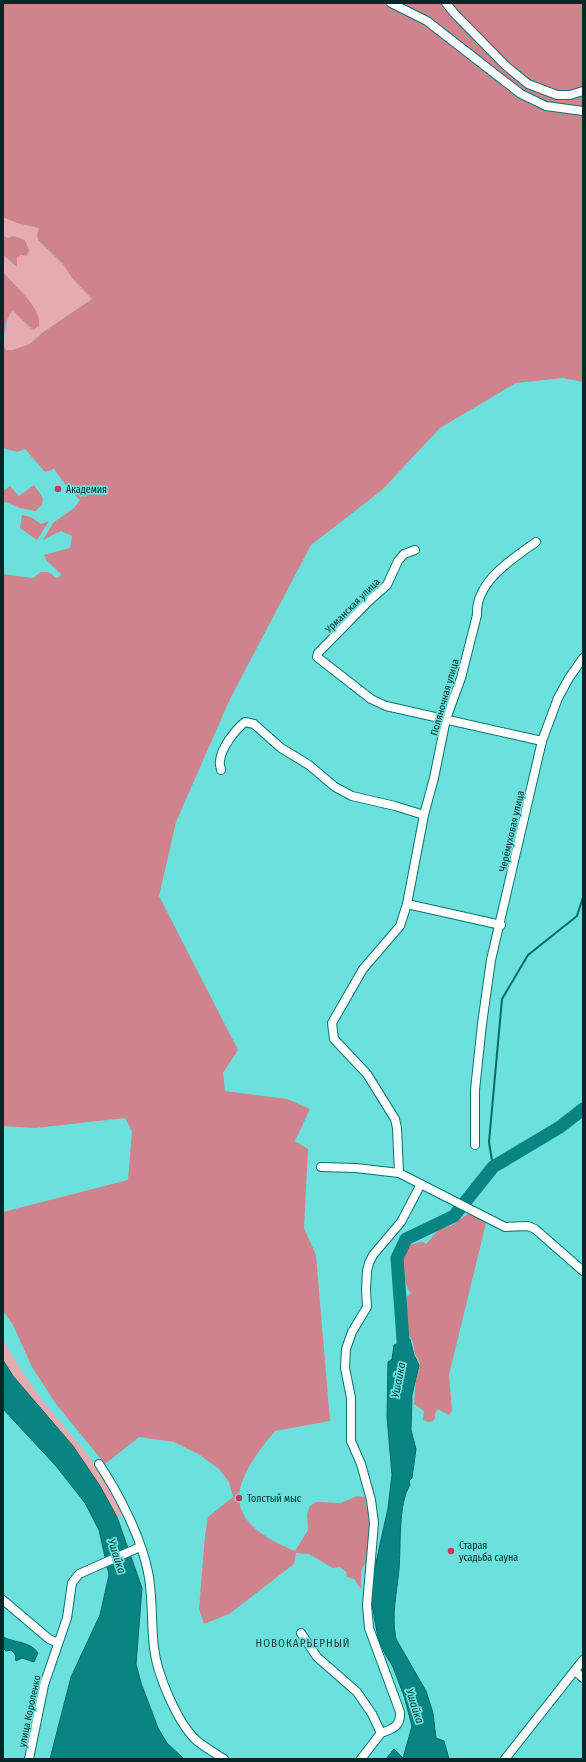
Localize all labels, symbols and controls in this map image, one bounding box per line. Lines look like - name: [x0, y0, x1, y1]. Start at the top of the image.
- marker: Академия: [53, 484, 63, 494]
- place label: Академия: [66, 484, 107, 496]
- street label: Урманская улица: [322, 576, 383, 636]
- street label: Поляночная улица: [428, 657, 462, 737]
- street label: Черёмуховая улица: [497, 789, 527, 873]
- water label: Ушайка: [389, 1361, 408, 1399]
- marker: Толстый мыс: [234, 1493, 244, 1503]
- place label: Толстый мыс: [247, 1493, 302, 1505]
- water label: Ушайка: [105, 1537, 128, 1575]
- place label: Старая усадьба сауна: [459, 1540, 518, 1564]
- marker: Старая усадьба сауна: [446, 1546, 456, 1556]
- district label: НОВОКАРЬЕРНЫЙ: [255, 1637, 351, 1650]
- street label: улица Короленко: [16, 1674, 44, 1748]
- water label: Ушайка: [403, 1687, 426, 1725]

